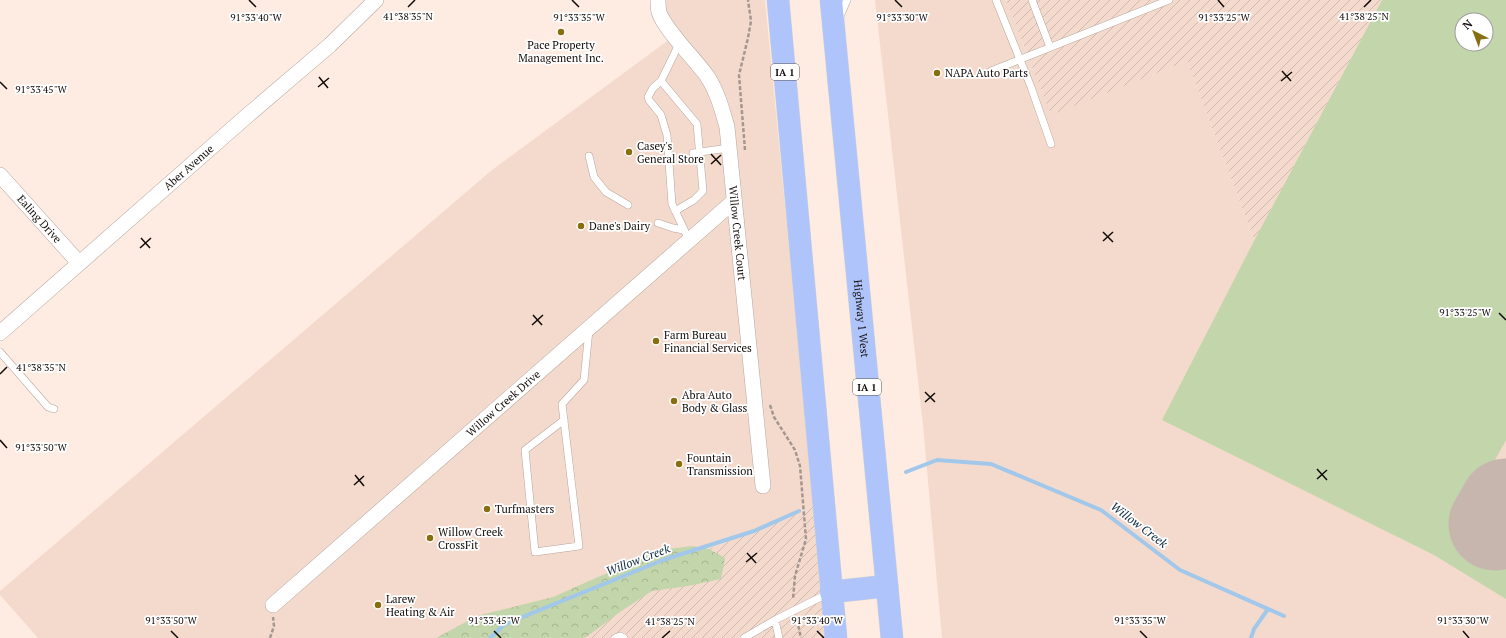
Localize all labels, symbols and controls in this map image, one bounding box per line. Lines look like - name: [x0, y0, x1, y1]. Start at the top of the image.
- text: 41°38'35"N: [383, 10, 433, 23]
- text: 41°38'25"N: [1339, 10, 1389, 23]
- text: 91°33'40"W: [230, 11, 282, 24]
- text: 91°33'35"W: [553, 11, 605, 24]
- text: 91°33'30"W: [876, 11, 928, 24]
- text: 91°33'25"W: [1198, 11, 1250, 24]
- north arrow: [1454, 12, 1494, 52]
- text: N: [1460, 16, 1476, 33]
- marker: Pace Property Management Inc.: [556, 27, 566, 37]
- place label: Pace Property Management Inc.: [518, 38, 604, 65]
- road number: IA 1: [771, 64, 799, 80]
- place label: NAPA Auto Parts: [945, 66, 1028, 80]
- marker: NAPA Auto Parts: [932, 68, 942, 78]
- text: 91°33'45"W: [15, 83, 67, 96]
- place label: Casey's General Store: [637, 139, 704, 166]
- street label: Aber Avenue: [161, 141, 217, 193]
- marker: Casey's General Store: [624, 147, 634, 157]
- street label: Willow Creek Court: [726, 185, 749, 281]
- street label: Ealing Drive: [14, 192, 65, 246]
- place label: Dane's Dairy: [589, 219, 651, 233]
- marker: Dane's Dairy: [576, 221, 586, 231]
- street label: Highway 1 West: [851, 279, 872, 358]
- text: 91°33'25"W: [1439, 306, 1491, 319]
- place label: Farm Bureau Financial Services: [664, 328, 752, 355]
- marker: Farm Bureau Financial Services: [651, 336, 661, 346]
- text: 41°38'35"N: [16, 361, 66, 374]
- street label: Willow Creek Drive: [463, 367, 543, 440]
- road number: IA 1: [853, 379, 881, 395]
- place label: Abra Auto Body & Glass: [682, 388, 748, 415]
- marker: Abra Auto Body & Glass: [669, 396, 679, 406]
- text: 91°33'50"W: [15, 441, 67, 454]
- place label: Fountain Transmission: [687, 451, 753, 478]
- marker: Fountain Transmission: [674, 459, 684, 469]
- water label: Willow Creek: [1108, 498, 1171, 551]
- place label: Turfmasters: [495, 502, 554, 516]
- marker: Turfmasters: [482, 504, 492, 514]
- place label: Willow Creek CrossFit: [438, 525, 503, 552]
- marker: Willow Creek CrossFit: [425, 533, 435, 543]
- water label: Willow Creek: [604, 540, 672, 579]
- place label: Larew Heating & Air: [386, 592, 455, 619]
- marker: Larew Heating & Air: [373, 600, 383, 610]
- text: 91°33'50"W: [145, 614, 197, 627]
- text: 91°33'45"W: [468, 614, 520, 627]
- text: 91°33'40"W: [791, 614, 843, 627]
- text: 91°33'35"W: [1114, 614, 1166, 627]
- text: 91°33'30"W: [1437, 614, 1489, 627]
- text: 41°38'25"N: [645, 615, 695, 628]

